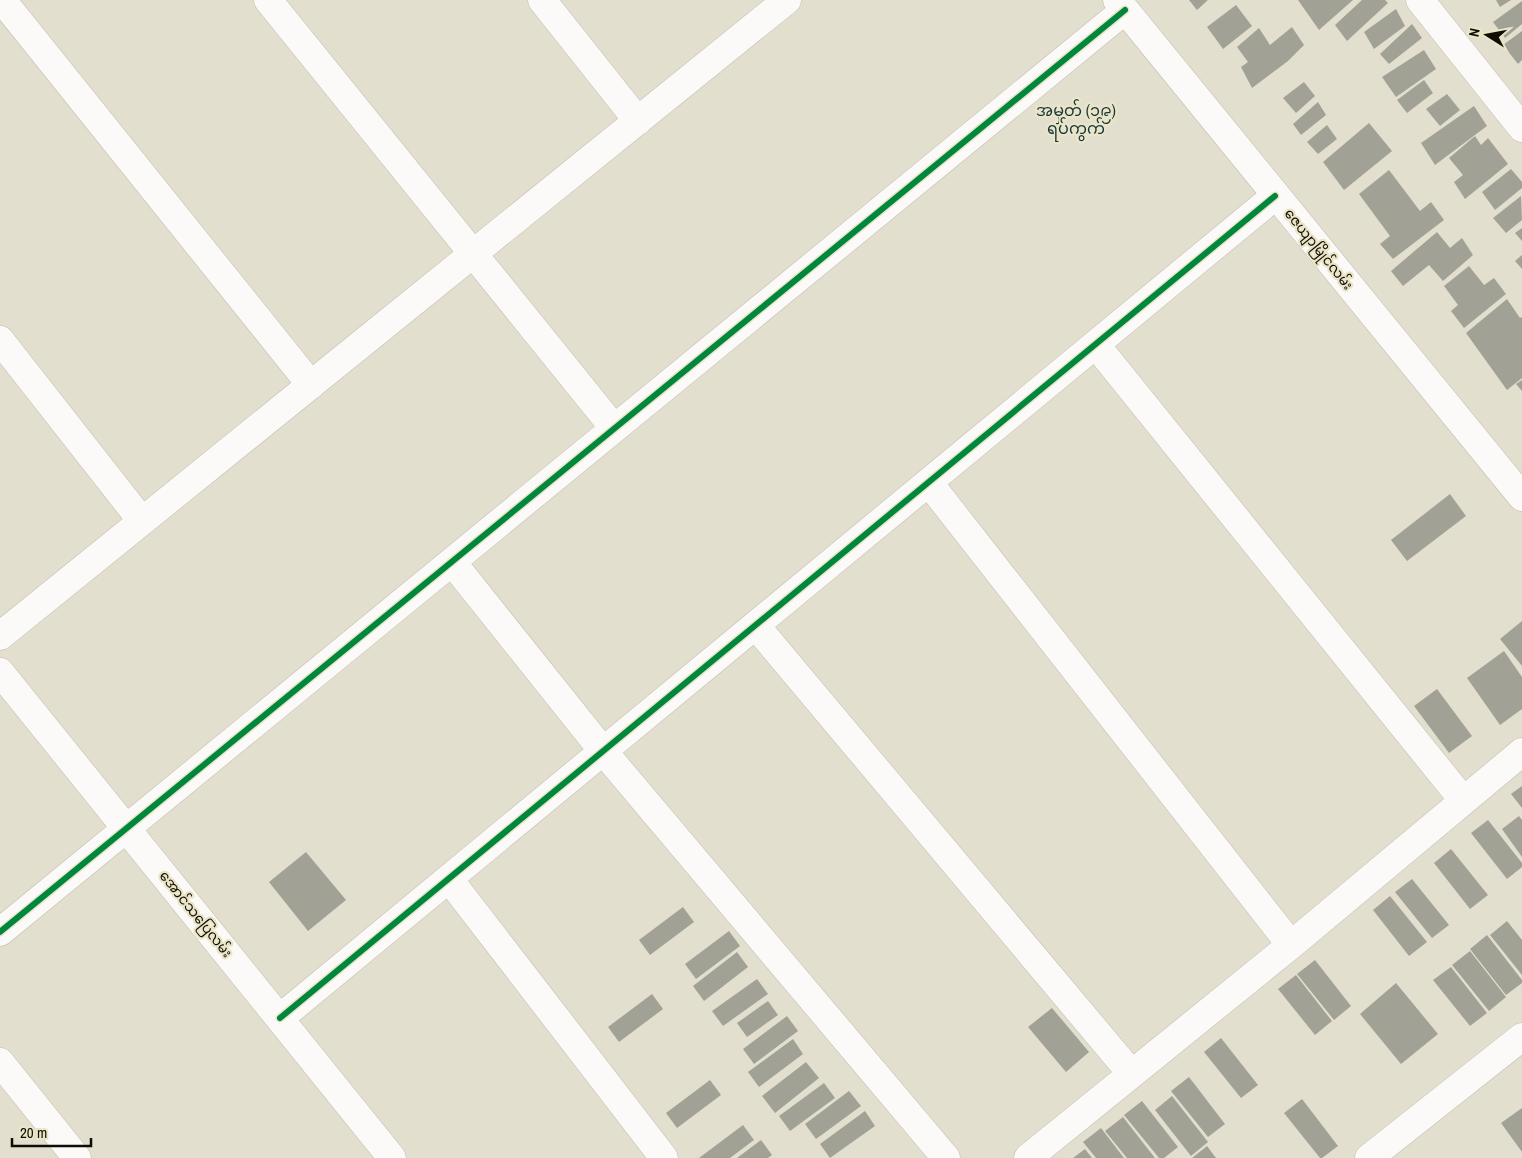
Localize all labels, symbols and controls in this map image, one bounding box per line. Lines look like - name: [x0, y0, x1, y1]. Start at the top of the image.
- north arrow: [1462, 10, 1512, 60]
- text: N: [1465, 27, 1484, 38]
- district label: အမှတ် (၁၉) ရပ်ကွက်: [1036, 99, 1116, 142]
- street label: ဇေယျာမြိုင်လမ်း: [1278, 204, 1358, 295]
- street label: အောင်သပြေလမ်း: [153, 866, 237, 963]
- scale bar: [12, 1116, 91, 1148]
- text: 20 m: [20, 1122, 47, 1143]

